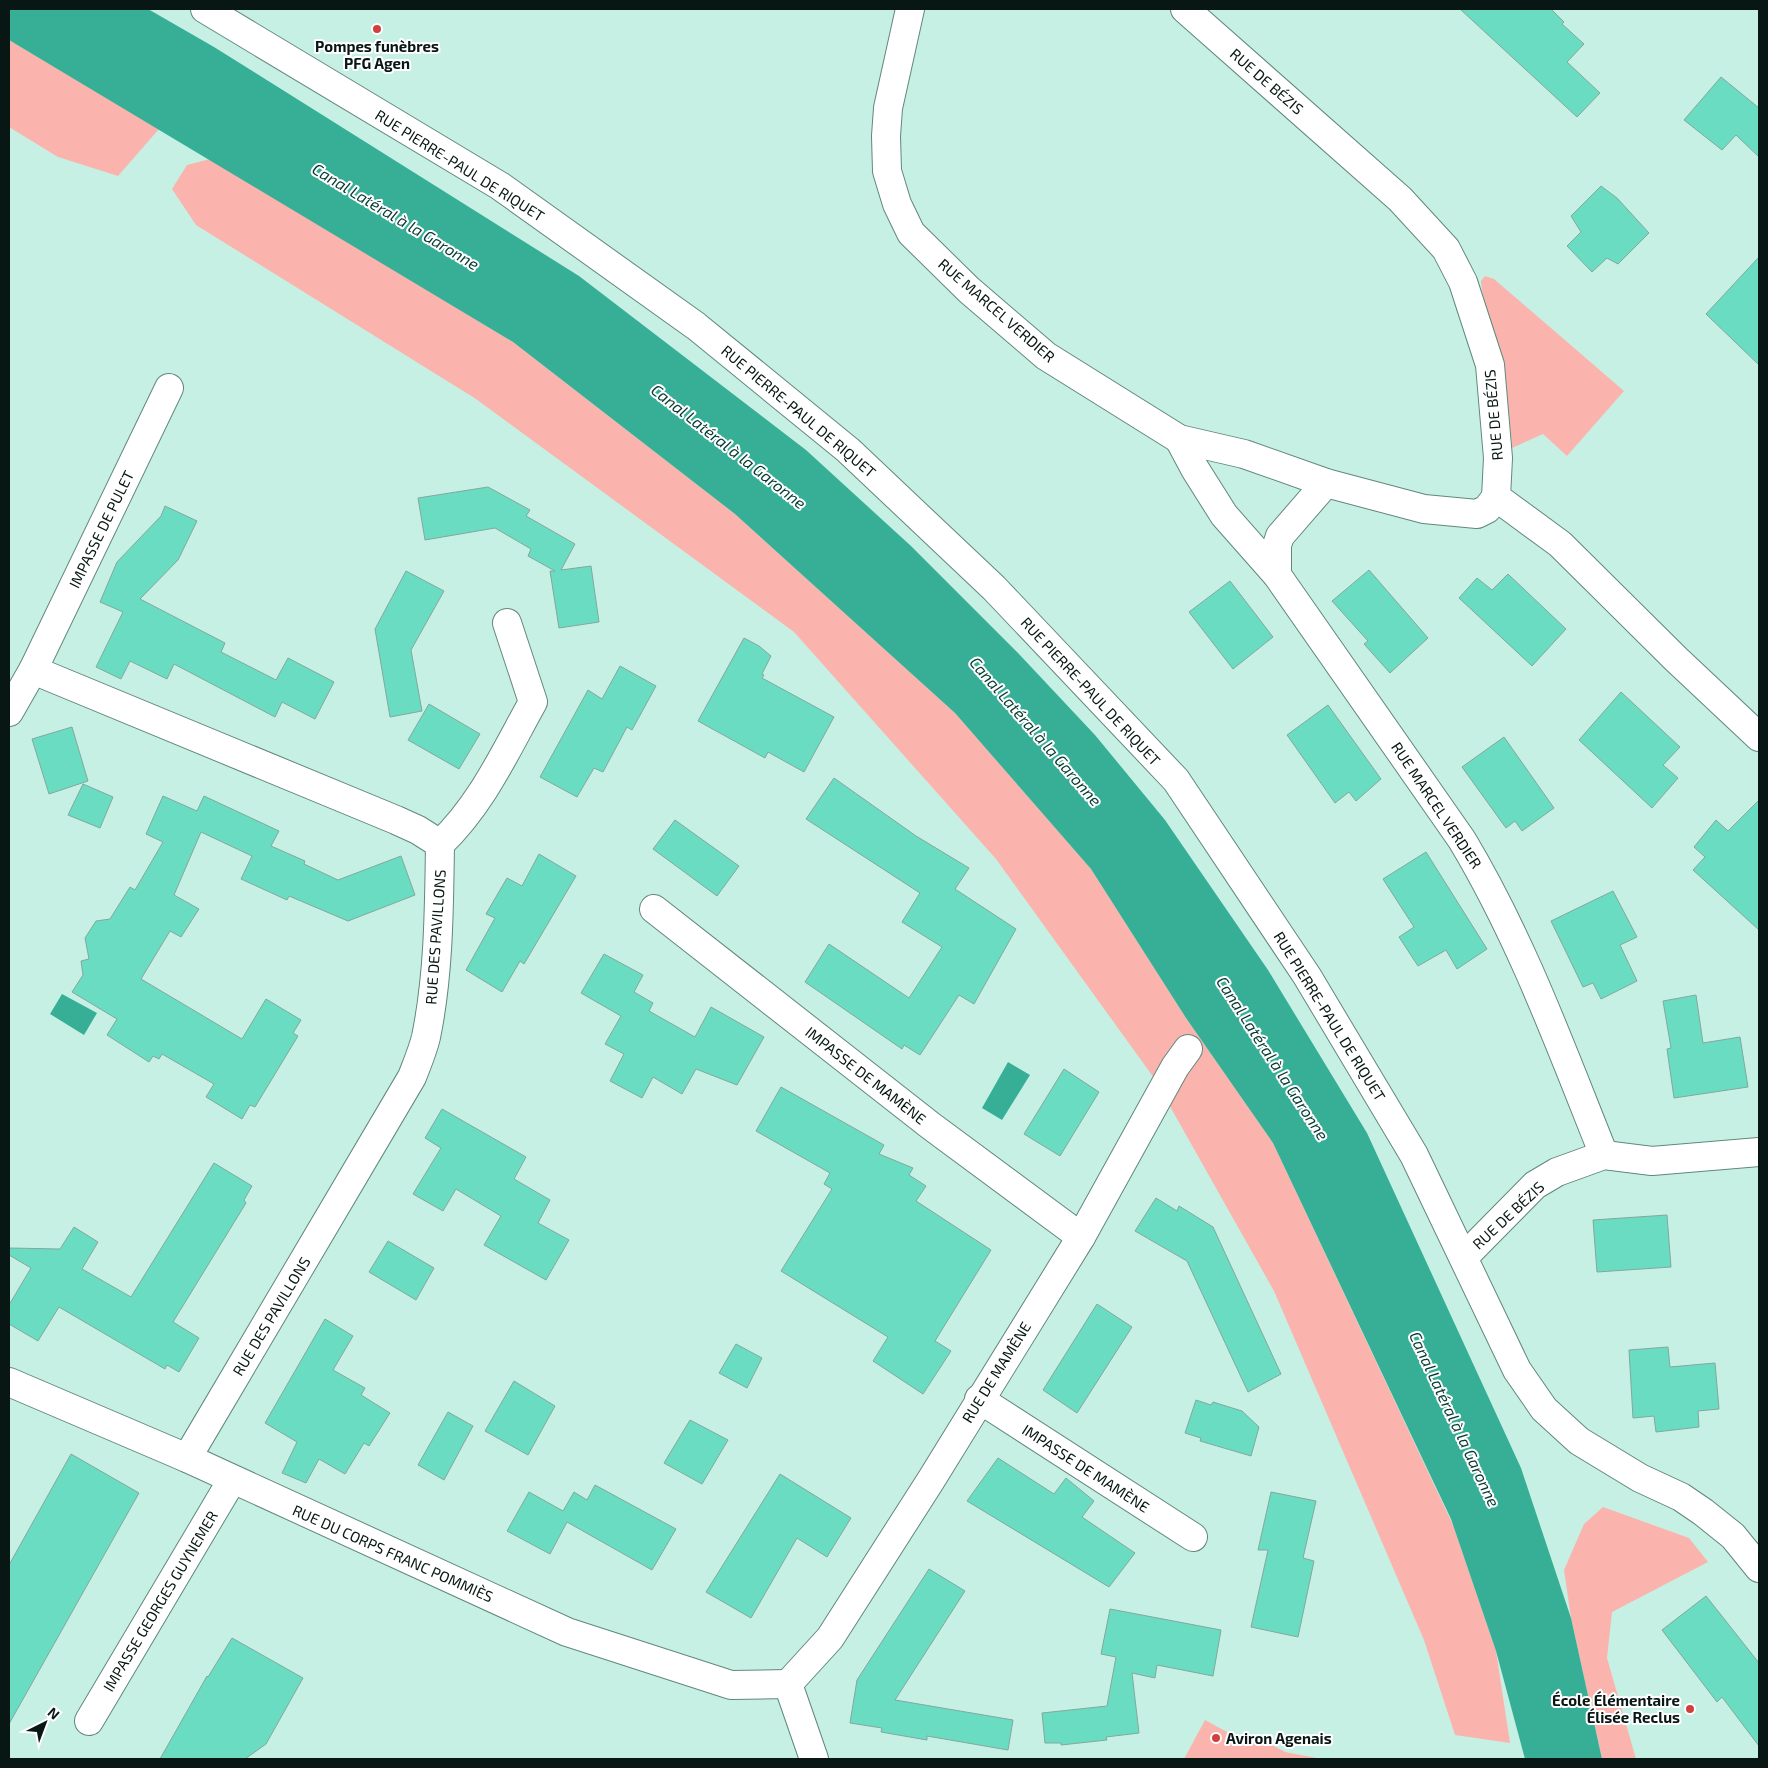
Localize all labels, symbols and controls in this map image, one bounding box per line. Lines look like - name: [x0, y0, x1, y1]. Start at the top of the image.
- marker: Pompes funèbres PFG Agen: [371, 23, 383, 35]
- place label: Pompes funèbres PFG Agen: [315, 37, 439, 72]
- street label: RUE DE BÉZIS: [1227, 44, 1307, 118]
- street label: RUE PIERRE-PAUL DE RIQUET: [372, 105, 548, 226]
- water label: Canal Latéral à la Garonne: [309, 159, 483, 274]
- street label: RUE MARCEL VERDIER: [935, 255, 1059, 365]
- street label: RUE PIERRE-PAUL DE RIQUET: [717, 341, 880, 482]
- street label: RUE DE BÉZIS: [1480, 369, 1506, 461]
- water label: Canal Latéral à la Garonne: [648, 380, 810, 513]
- street label: IMPASSE DE PULET: [65, 467, 137, 591]
- street label: RUE PIERRE-PAUL DE RIQUET: [1017, 613, 1165, 770]
- water label: Canal Latéral à la Garonne: [966, 653, 1106, 810]
- street label: RUE MARCEL VERDIER: [1388, 738, 1486, 872]
- street label: RUE DES PAVILLONS: [421, 869, 449, 1005]
- street label: RUE PIERRE-PAUL DE RIQUET: [1270, 928, 1390, 1105]
- water label: Canal Latéral à la Garonne: [1213, 973, 1333, 1144]
- street label: IMPASSE DE MAMÈNE: [802, 1022, 930, 1128]
- street label: RUE DE BÉZIS: [1468, 1177, 1548, 1253]
- street label: RUE DES PAVILLONS: [228, 1253, 314, 1379]
- street label: RUE DE MAMÈNE: [958, 1318, 1034, 1426]
- water label: Canal Latéral à la Garonne: [1406, 1328, 1504, 1510]
- street label: IMPASSE DE MAMÈNE: [1019, 1420, 1153, 1516]
- street label: RUE DU CORPS FRANC POMMIÈS: [290, 1501, 496, 1605]
- street label: IMPASSE GEORGES GUYNEMER: [99, 1507, 221, 1695]
- place label: École Élémentaire Élisée Reclus: [1552, 1690, 1680, 1726]
- north arrow: [20, 1698, 70, 1748]
- text: N: [45, 1703, 63, 1723]
- marker: École Élémentaire Élisée Reclus: [1684, 1703, 1696, 1715]
- place label: Aviron Agenais: [1226, 1729, 1332, 1747]
- marker: Aviron Agenais: [1210, 1732, 1222, 1744]

